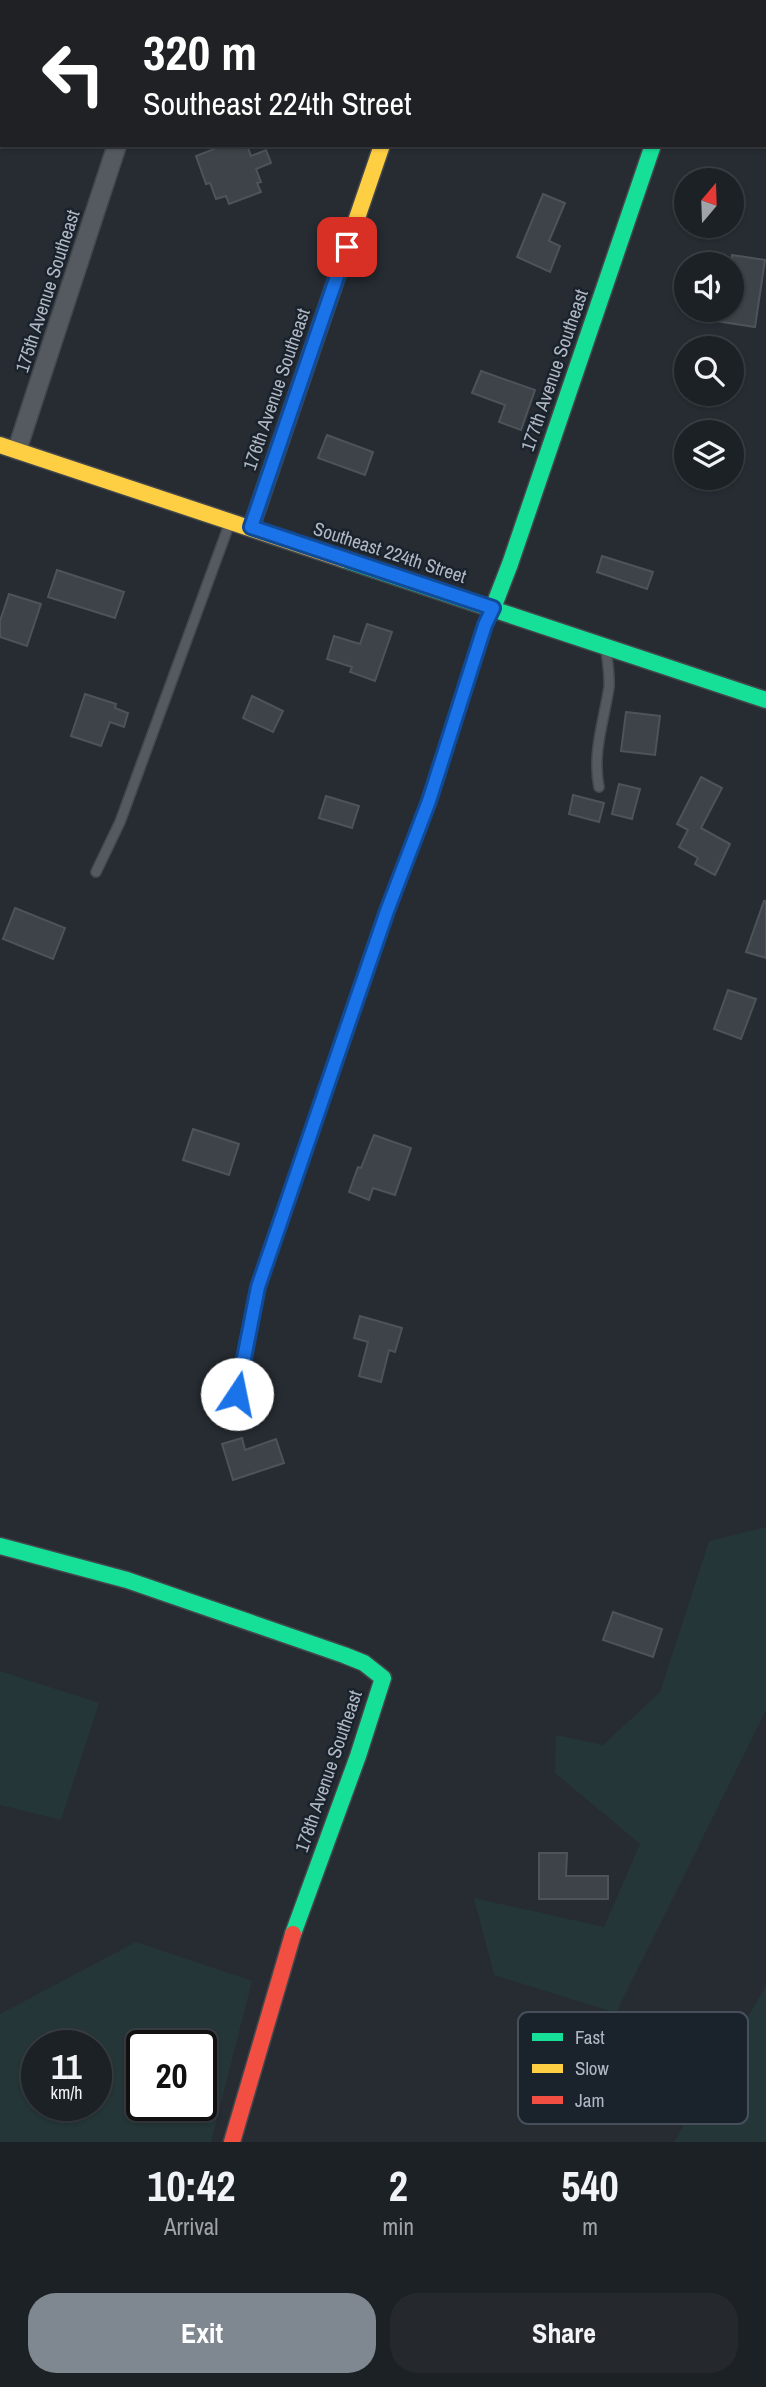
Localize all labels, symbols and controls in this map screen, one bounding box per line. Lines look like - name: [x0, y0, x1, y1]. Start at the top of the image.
- text: 320 m: [143, 19, 257, 85]
- icon: left: [28, 28, 119, 119]
- text: Southeast 224th Street: [143, 82, 411, 125]
- north arrow: [674, 168, 744, 238]
- map controls: [674, 168, 744, 490]
- street label: 175th Avenue Southeast: [8, 206, 86, 376]
- pin: [317, 217, 377, 277]
- icon: arrive: [328, 228, 366, 266]
- button: sound: [674, 252, 744, 322]
- street label: 177th Avenue Southeast: [514, 285, 594, 454]
- street label: 176th Avenue Southeast: [236, 304, 316, 473]
- button: search: [674, 336, 744, 406]
- button: layers: [674, 420, 744, 490]
- street label: Southeast 224th Street: [310, 515, 470, 589]
- position arrow: [200, 1357, 274, 1431]
- street label: 178th Avenue Southeast: [288, 1686, 368, 1855]
- legend: [518, 2012, 748, 2124]
- text: Fast: [575, 2024, 605, 2050]
- speed limit sign: 20: [126, 2030, 217, 2121]
- text: 11: [51, 2043, 82, 2090]
- text: Slow: [575, 2055, 610, 2081]
- text: km/h: [51, 2080, 83, 2105]
- text: Jam: [575, 2087, 604, 2113]
- text: 10:42: [147, 2158, 235, 2214]
- text: 2: [389, 2158, 408, 2214]
- text: 540: [561, 2158, 619, 2214]
- text: Arrival: [164, 2211, 219, 2242]
- text: min: [383, 2211, 414, 2242]
- text: m: [582, 2211, 598, 2242]
- button: Exit: [28, 2293, 376, 2373]
- button: Share: [390, 2293, 738, 2373]

